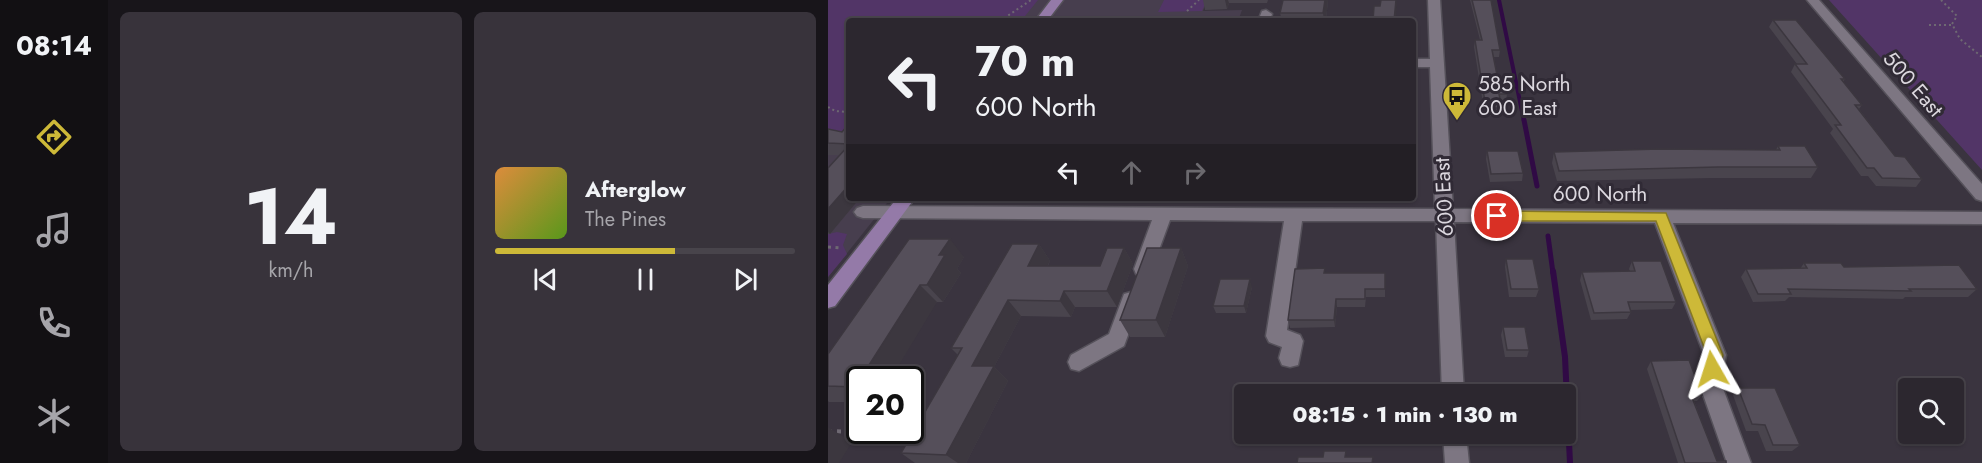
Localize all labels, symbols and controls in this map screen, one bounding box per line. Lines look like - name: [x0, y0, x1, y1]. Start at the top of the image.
- text: 08:14: [16, 26, 92, 65]
- text: 70 m: [975, 31, 1075, 92]
- icon: left: [876, 42, 954, 120]
- street label: 500 East: [1876, 45, 1950, 123]
- place label: 585 North 600 East: [1478, 69, 1570, 123]
- bus stop icon: 585 North 600 East: [1441, 80, 1473, 122]
- text: 600 North: [975, 87, 1097, 126]
- icon: directions: [33, 116, 75, 158]
- icon: left: [1052, 156, 1085, 189]
- icon: ahead: [1115, 156, 1148, 189]
- icon: right: [1178, 156, 1211, 189]
- street label: 600 East: [1427, 157, 1461, 237]
- text: 14: [244, 161, 338, 273]
- text: Afterglow: [585, 173, 686, 205]
- street label: 600 North: [1553, 179, 1647, 209]
- pin: [1471, 190, 1522, 241]
- icon: arrive: [1480, 199, 1513, 232]
- text: The Pines: [585, 205, 666, 234]
- icon: music: [33, 209, 75, 251]
- text: km/h: [268, 256, 314, 285]
- icon: previous: [529, 263, 562, 296]
- icon: pause: [629, 263, 662, 296]
- icon: next: [729, 263, 762, 296]
- icon: phone: [33, 302, 75, 344]
- position arrow: [1680, 337, 1744, 401]
- speed limit sign: 20: [846, 366, 924, 444]
- map controls: [1898, 378, 1964, 444]
- button: search: [1898, 378, 1964, 444]
- icon: climate: [33, 395, 75, 437]
- text: 08:15 · 1 min · 130 m: [1292, 398, 1518, 430]

